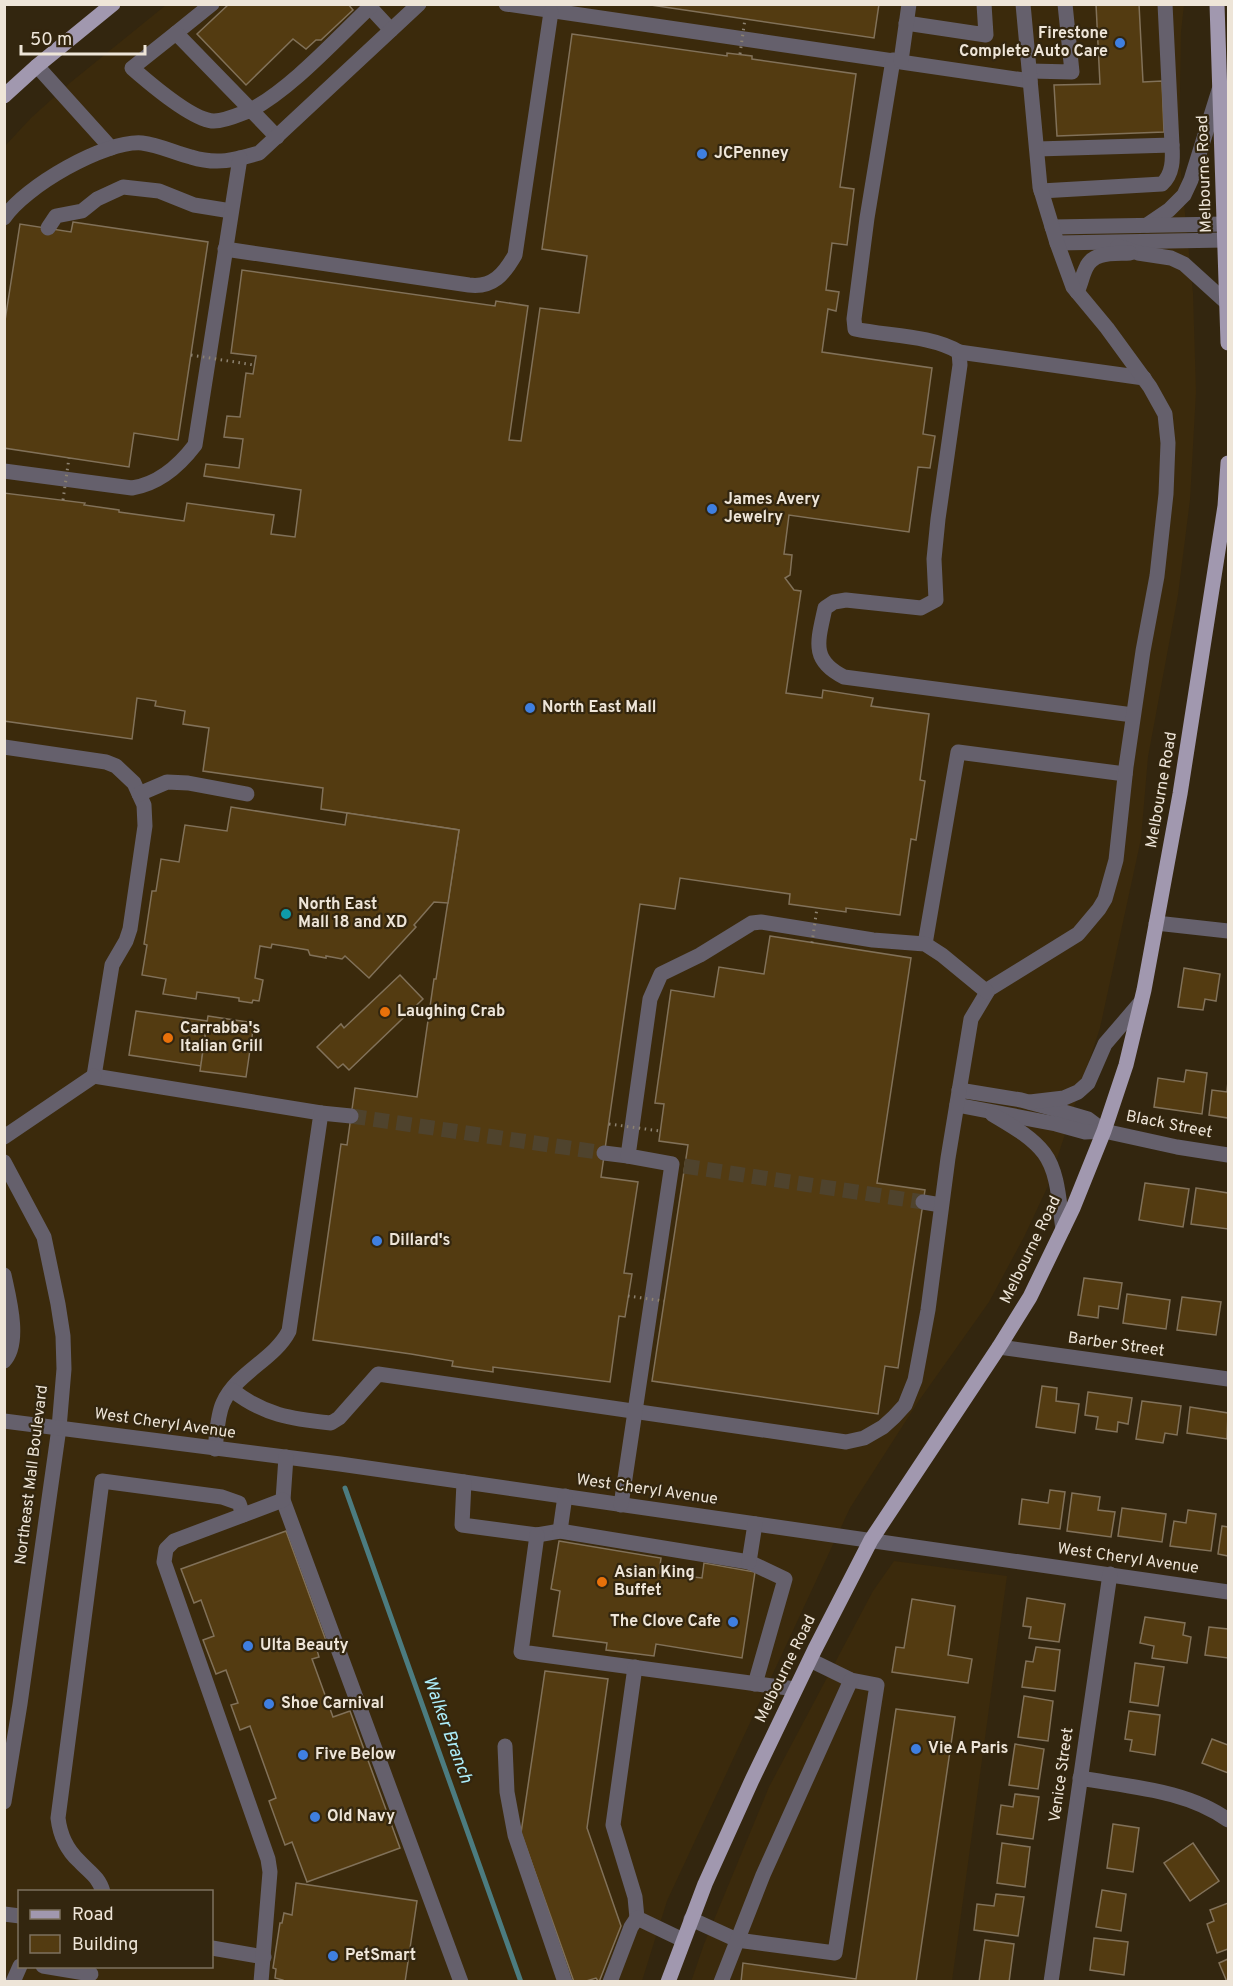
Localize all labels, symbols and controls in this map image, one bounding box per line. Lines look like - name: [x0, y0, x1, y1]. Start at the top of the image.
- scale bar: [21, 18, 146, 56]
- place label: Firestone Complete Auto Care: [959, 24, 1108, 62]
- text: 50 m: [30, 29, 72, 52]
- marker: Firestone Complete Auto Care: [1113, 36, 1127, 50]
- street label: Melbourne Road: [1193, 115, 1217, 233]
- place label: JCPenney: [714, 144, 789, 164]
- marker: JCPenney: [695, 147, 709, 161]
- place label: James Avery Jewelry: [724, 490, 820, 528]
- marker: James Avery Jewelry: [705, 502, 719, 516]
- place label: North East Mall: [542, 698, 657, 718]
- marker: North East Mall: [523, 701, 537, 715]
- street label: Melbourne Road: [1142, 730, 1182, 850]
- place label: North East Mall 18 and XD: [298, 895, 407, 933]
- marker: North East Mall 18 and XD: [279, 907, 293, 921]
- place label: Laughing Crab: [397, 1002, 505, 1022]
- marker: Laughing Crab: [378, 1005, 392, 1019]
- place label: Carrabba's Italian Grill: [180, 1019, 263, 1057]
- marker: Carrabba's Italian Grill: [161, 1031, 175, 1045]
- street label: Black Street: [1124, 1107, 1214, 1143]
- street label: Melbourne Road: [996, 1193, 1066, 1307]
- place label: Dillard's: [389, 1231, 451, 1251]
- marker: Dillard's: [370, 1234, 384, 1248]
- street label: Barber Street: [1066, 1328, 1166, 1362]
- street label: Northeast Mall Boulevard: [11, 1384, 53, 1566]
- street label: West Cheryl Avenue: [93, 1404, 237, 1444]
- street label: West Cheryl Avenue: [575, 1470, 719, 1510]
- street label: West Cheryl Avenue: [1056, 1539, 1200, 1579]
- place label: Asian King Buffet: [614, 1563, 695, 1601]
- marker: Asian King Buffet: [595, 1575, 609, 1589]
- place label: The Clove Cafe: [610, 1612, 721, 1632]
- street label: Melbourne Road: [751, 1612, 821, 1726]
- marker: The Clove Cafe: [726, 1615, 740, 1629]
- place label: Ulta Beauty: [260, 1636, 349, 1656]
- marker: Ulta Beauty: [241, 1639, 255, 1653]
- water label: Walker Branch: [417, 1673, 477, 1787]
- place label: Shoe Carnival: [281, 1694, 384, 1714]
- marker: Shoe Carnival: [262, 1697, 276, 1711]
- street label: Venice Street: [1045, 1726, 1079, 1824]
- place label: Vie A Paris: [928, 1739, 1009, 1759]
- marker: Vie A Paris: [909, 1742, 923, 1756]
- place label: Five Below: [315, 1745, 396, 1765]
- marker: Five Below: [296, 1748, 310, 1762]
- place label: Old Navy: [327, 1807, 395, 1827]
- marker: Old Navy: [308, 1810, 322, 1824]
- legend: [18, 1890, 213, 1968]
- text: Road: [72, 1904, 114, 1927]
- text: Building: [72, 1934, 138, 1957]
- place label: PetSmart: [345, 1946, 416, 1966]
- marker: PetSmart: [326, 1949, 340, 1963]

